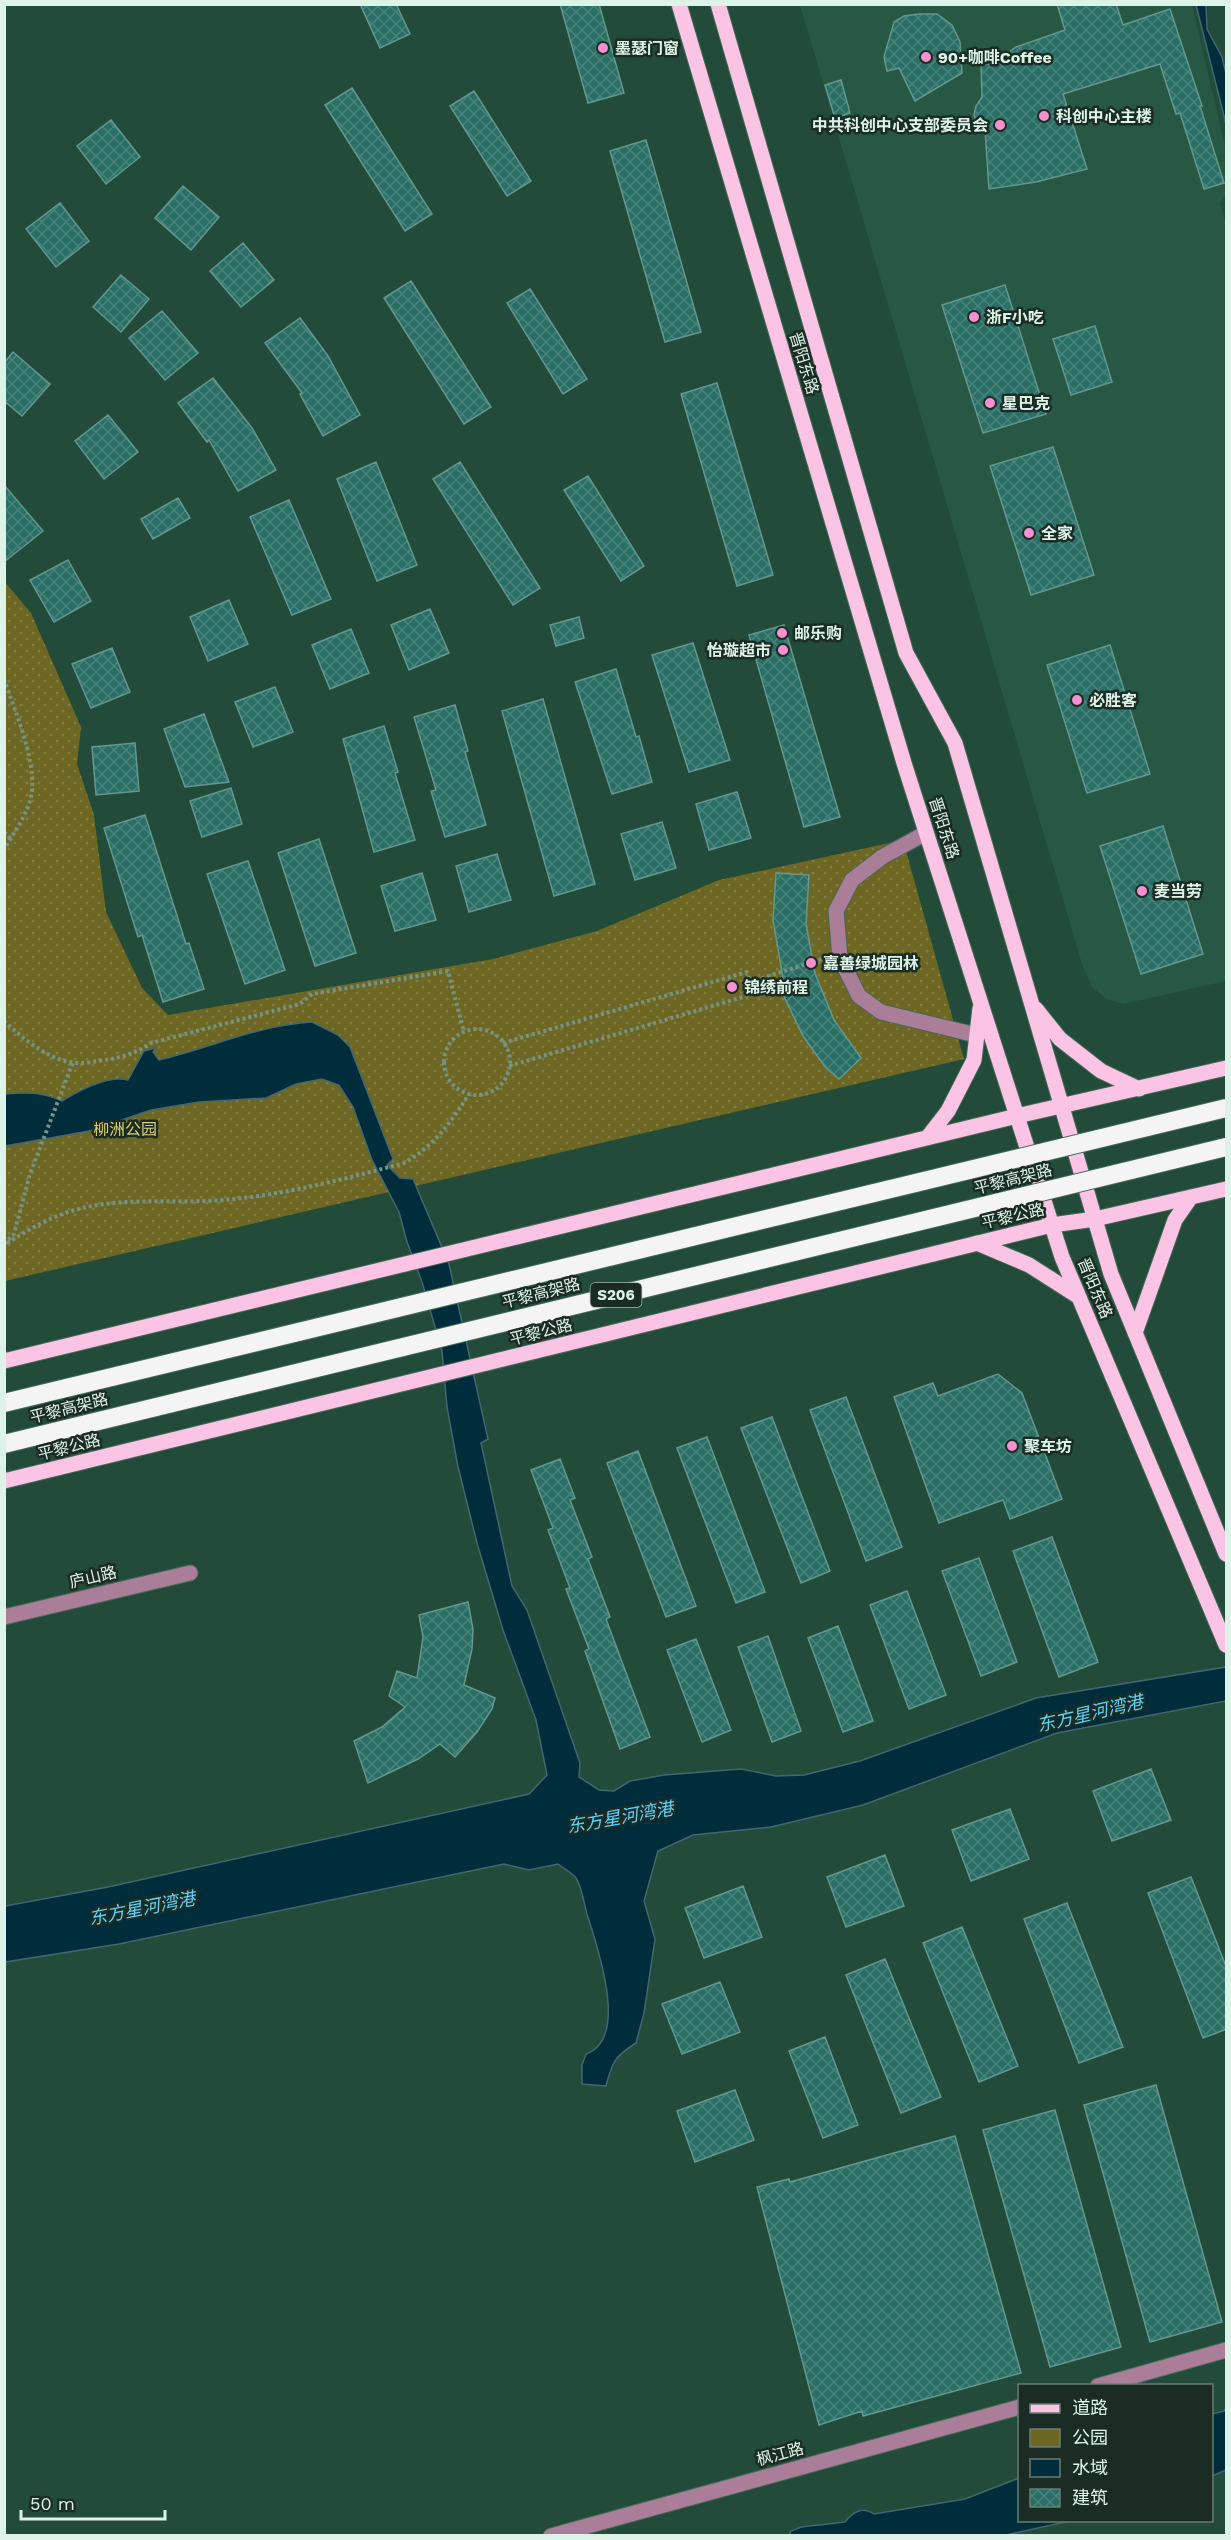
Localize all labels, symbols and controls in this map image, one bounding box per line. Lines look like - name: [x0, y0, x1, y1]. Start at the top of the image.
- place label: 墨瑟门窗: [615, 39, 679, 58]
- marker: 墨瑟门窗: [596, 41, 610, 55]
- place label: 90+咖啡Coffee: [938, 48, 1052, 67]
- marker: 90+咖啡Coffee: [919, 50, 933, 64]
- place label: 科创中心主楼: [1056, 107, 1152, 126]
- marker: 科创中心主楼: [1037, 109, 1051, 123]
- place label: 中共科创中心支部委员会: [812, 116, 988, 135]
- marker: 中共科创中心支部委员会: [993, 118, 1007, 132]
- place label: 浙F小吃: [986, 308, 1044, 327]
- marker: 浙F小吃: [967, 310, 981, 324]
- street label: 晋阳东路: [786, 330, 822, 396]
- place label: 星巴克: [1002, 394, 1050, 413]
- marker: 星巴克: [983, 396, 997, 410]
- place label: 全家: [1041, 524, 1073, 543]
- marker: 全家: [1022, 526, 1036, 540]
- place label: 邮乐购: [794, 624, 842, 643]
- marker: 邮乐购: [775, 626, 789, 640]
- place label: 怡璇超市: [707, 641, 771, 660]
- marker: 怡璇超市: [776, 643, 790, 657]
- place label: 必胜客: [1089, 691, 1137, 710]
- marker: 必胜客: [1070, 693, 1084, 707]
- street label: 晋阳东路: [925, 795, 963, 861]
- place label: 麦当劳: [1154, 882, 1202, 901]
- marker: 麦当劳: [1135, 884, 1149, 898]
- place label: 嘉善绿城园林: [823, 954, 919, 973]
- marker: 嘉善绿城园林: [804, 956, 818, 970]
- place label: 锦绣前程: [744, 978, 808, 997]
- marker: 锦绣前程: [725, 980, 739, 994]
- park label: 柳洲公园: [93, 1120, 157, 1139]
- street label: 平黎高架路: [972, 1160, 1054, 1198]
- street label: 平黎公路: [980, 1200, 1046, 1232]
- street label: 晋阳东路: [1074, 1255, 1116, 1321]
- street label: 平黎高架路: [500, 1274, 582, 1312]
- road number: S206: [590, 1283, 642, 1307]
- street label: 平黎公路: [508, 1315, 574, 1349]
- street label: 平黎高架路: [28, 1389, 110, 1427]
- street label: 平黎公路: [36, 1430, 102, 1464]
- place label: 聚车坊: [1024, 1437, 1072, 1456]
- marker: 聚车坊: [1005, 1439, 1019, 1453]
- street label: 庐山路: [67, 1562, 119, 1592]
- water label: 东方星河湾港: [1035, 1690, 1148, 1735]
- water label: 东方星河湾港: [565, 1797, 678, 1837]
- water label: 东方星河湾港: [87, 1887, 200, 1929]
- legend: [1018, 2384, 1213, 2522]
- text: 道路: [1072, 2397, 1108, 2418]
- text: 公园: [1072, 2427, 1108, 2448]
- street label: 枫江路: [754, 2439, 806, 2469]
- text: 水域: [1072, 2457, 1108, 2478]
- scale bar: [21, 2483, 165, 2521]
- text: 建筑: [1072, 2487, 1108, 2508]
- text: 50 m: [30, 2493, 75, 2514]

